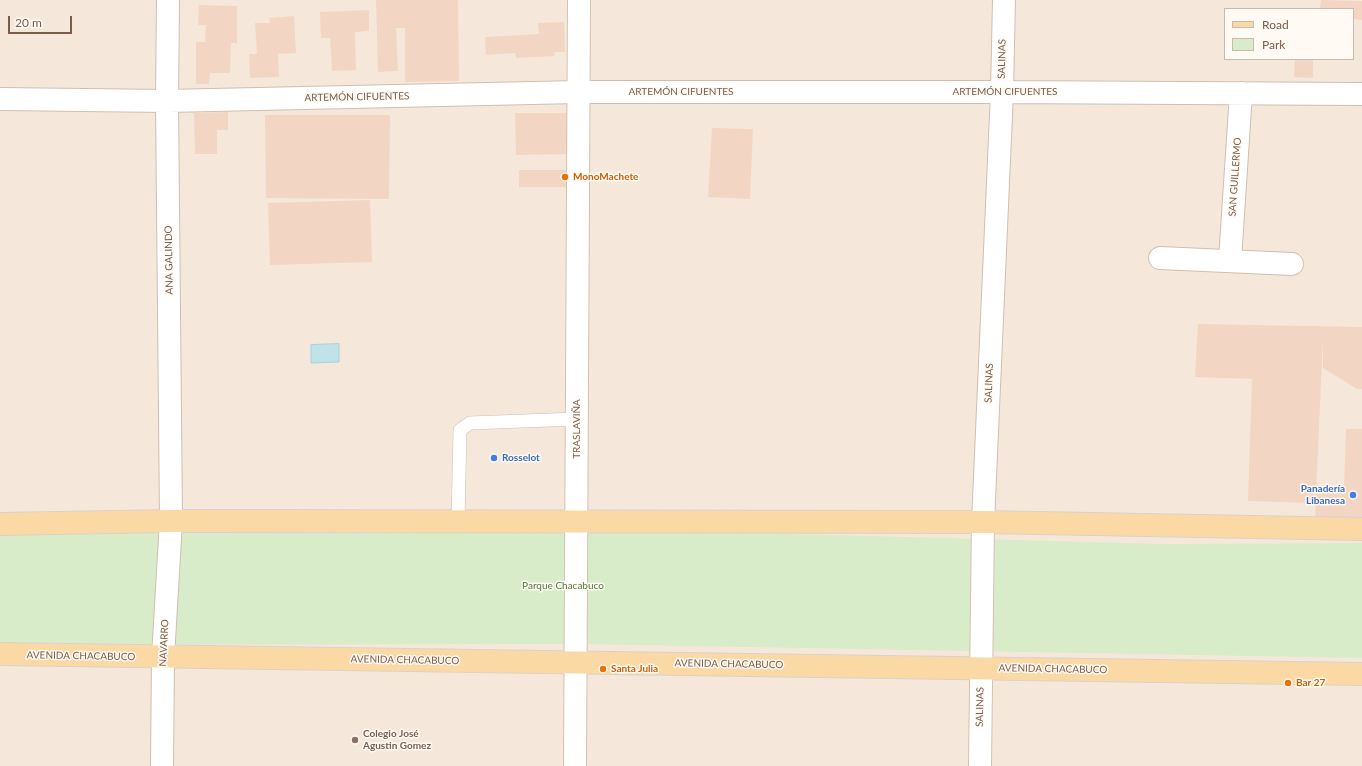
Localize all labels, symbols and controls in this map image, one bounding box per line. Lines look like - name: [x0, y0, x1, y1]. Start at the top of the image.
- scale bar: [10, 8, 74, 34]
- legend: [1224, 8, 1354, 60]
- text: 20 m: [15, 15, 42, 30]
- text: Road: [1262, 17, 1289, 32]
- text: Park: [1262, 37, 1285, 52]
- street label: SALINAS: [996, 39, 1008, 79]
- street label: ARTEMÓN CIFUENTES: [629, 86, 733, 98]
- street label: ARTEMÓN CIFUENTES: [953, 86, 1057, 98]
- street label: ARTEMÓN CIFUENTES: [304, 90, 410, 104]
- street label: SAN GUILLERMO: [1226, 137, 1244, 217]
- place label: MonoMachete: [573, 171, 638, 183]
- marker: MonoMachete: [560, 172, 570, 182]
- street label: ANA GALINDO: [162, 225, 176, 295]
- street label: SALINAS: [982, 363, 996, 403]
- street label: TRASLAVIÑA: [571, 399, 583, 459]
- place label: Rosselot: [502, 452, 540, 464]
- marker: Rosselot: [489, 453, 499, 463]
- place label: Panadería Libanesa: [1301, 483, 1345, 506]
- marker: Panadería Libanesa: [1348, 490, 1358, 500]
- park label: Parque Chacabuco: [522, 580, 604, 592]
- street label: NAVARRO: [157, 619, 171, 667]
- street label: AVENIDA CHACABUCO: [27, 649, 135, 663]
- street label: AVENIDA CHACABUCO: [351, 653, 459, 667]
- street label: AVENIDA CHACABUCO: [675, 657, 783, 671]
- street label: AVENIDA CHACABUCO: [999, 662, 1107, 676]
- place label: Santa Julia: [611, 663, 658, 675]
- marker: Santa Julia: [598, 664, 608, 674]
- place label: Bar 27: [1296, 677, 1325, 689]
- marker: Bar 27: [1283, 678, 1293, 688]
- street label: SALINAS: [974, 687, 986, 727]
- place label: Colegio José Agustin Gomez: [363, 728, 431, 752]
- marker: Colegio José Agustin Gomez: [350, 735, 360, 745]

